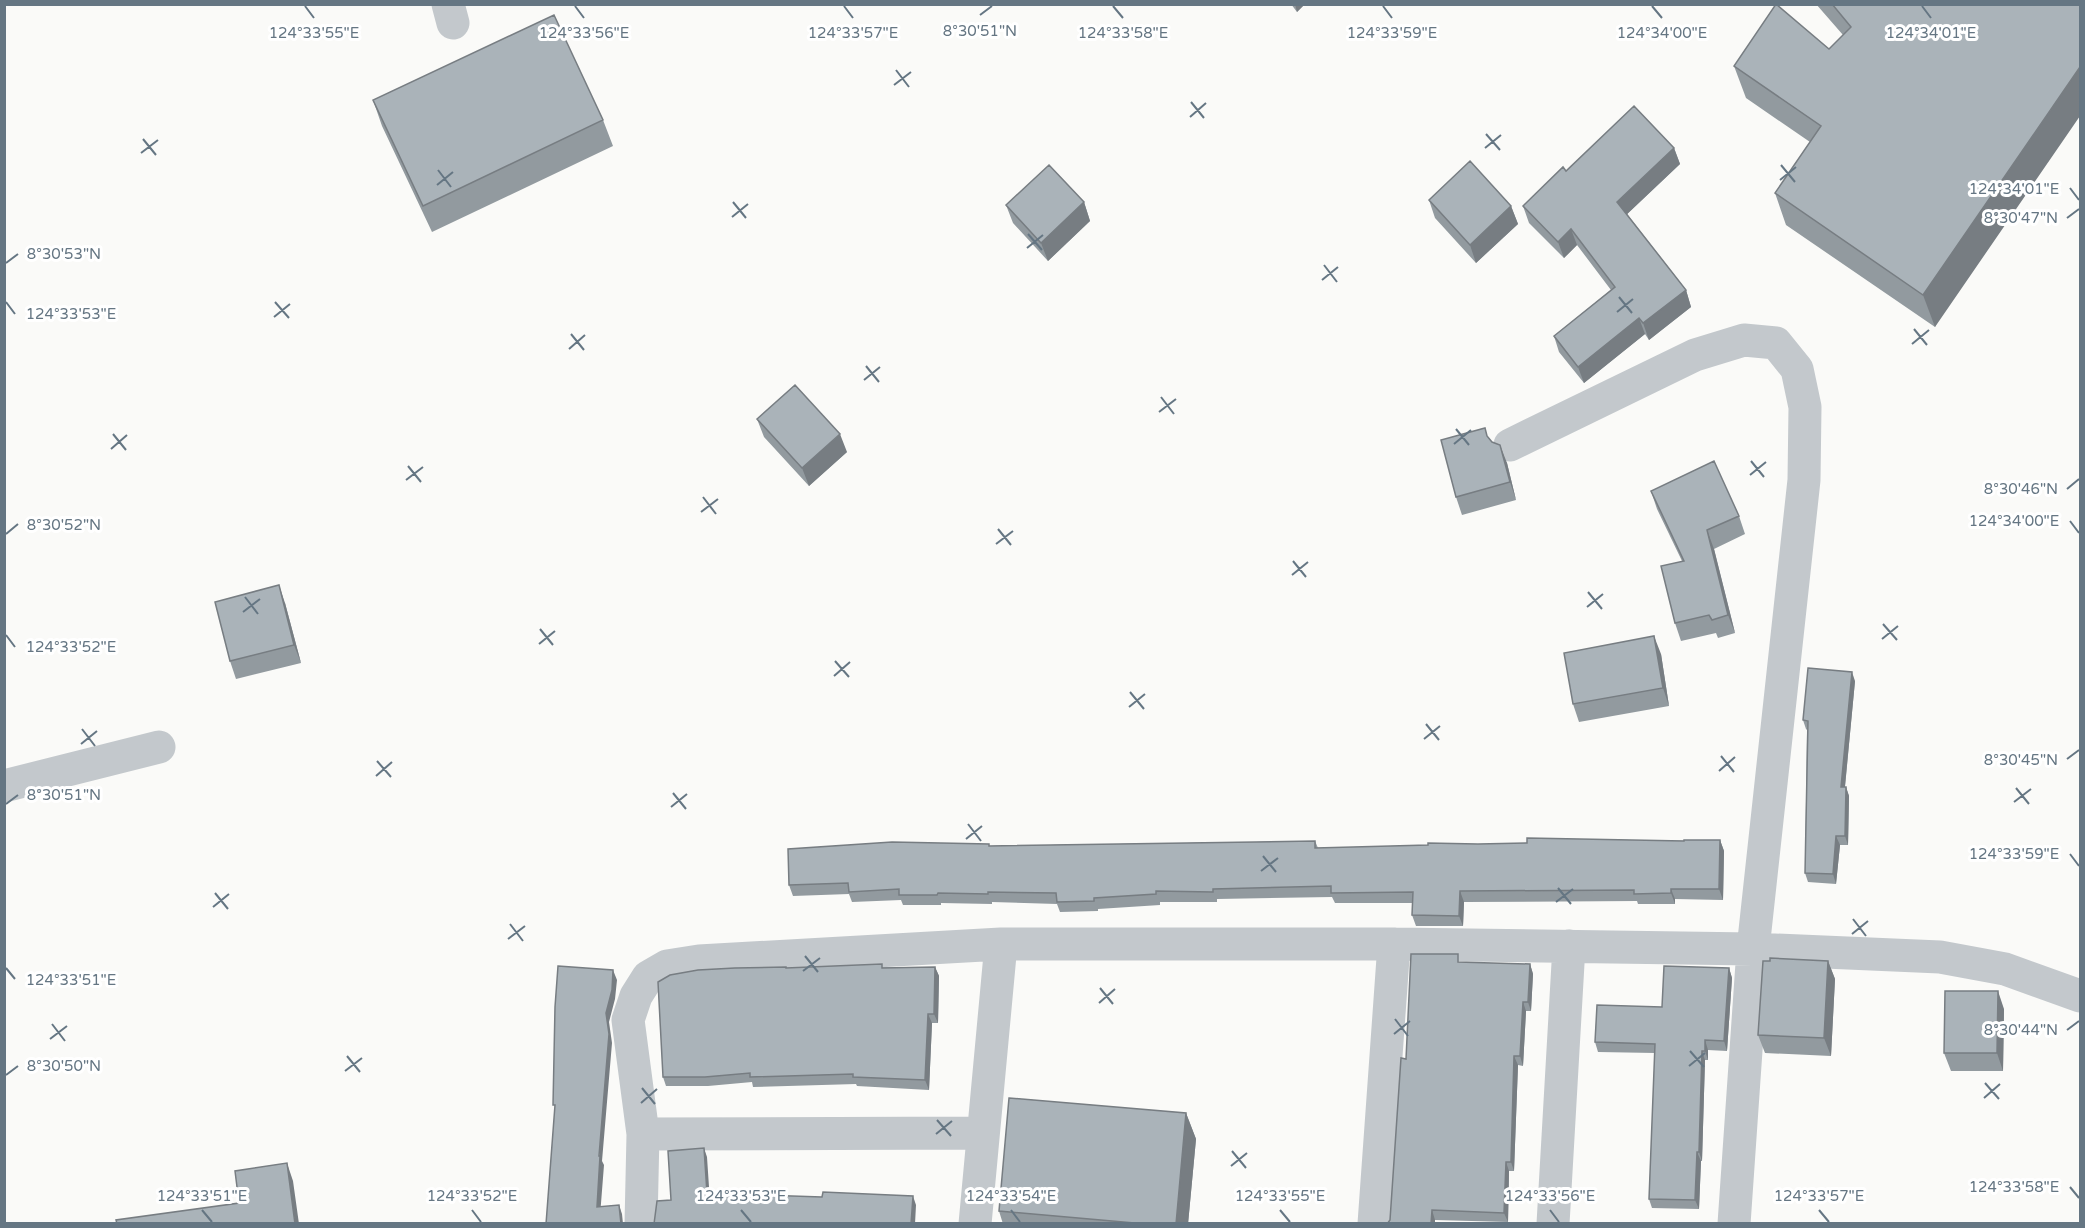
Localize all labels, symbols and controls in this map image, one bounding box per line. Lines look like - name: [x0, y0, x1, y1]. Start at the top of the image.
- text: 8°30'51"N: [943, 22, 1017, 40]
- text: 124°33'55"E: [269, 24, 359, 42]
- text: 124°33'56"E: [539, 24, 629, 42]
- text: 124°33'57"E: [808, 24, 898, 42]
- text: 124°33'58"E: [1078, 24, 1168, 42]
- text: 124°33'59"E: [1347, 24, 1437, 42]
- text: 124°34'00"E: [1617, 24, 1707, 42]
- text: 124°34'01"E: [1886, 24, 1976, 42]
- text: 124°34'01"E: [1969, 180, 2059, 198]
- text: 8°30'47"N: [1984, 209, 2058, 227]
- text: 8°30'53"N: [27, 245, 101, 263]
- text: 124°33'53"E: [26, 305, 116, 323]
- text: 8°30'46"N: [1984, 480, 2058, 498]
- text: 124°34'00"E: [1969, 512, 2059, 530]
- text: 8°30'52"N: [27, 516, 101, 534]
- text: 124°33'52"E: [26, 638, 116, 656]
- text: 8°30'45"N: [1984, 751, 2058, 769]
- text: 8°30'51"N: [27, 786, 101, 804]
- text: 124°33'59"E: [1969, 845, 2059, 863]
- text: 124°33'51"E: [26, 971, 116, 989]
- text: 8°30'44"N: [1984, 1021, 2058, 1039]
- text: 8°30'50"N: [27, 1057, 101, 1075]
- text: 124°33'58"E: [1969, 1178, 2059, 1196]
- text: 124°33'51"E: [157, 1187, 247, 1205]
- text: 124°33'52"E: [427, 1187, 517, 1205]
- text: 124°33'53"E: [696, 1187, 786, 1205]
- text: 124°33'54"E: [966, 1187, 1056, 1205]
- text: 124°33'55"E: [1235, 1187, 1325, 1205]
- text: 124°33'56"E: [1505, 1187, 1595, 1205]
- text: 124°33'57"E: [1774, 1187, 1864, 1205]

